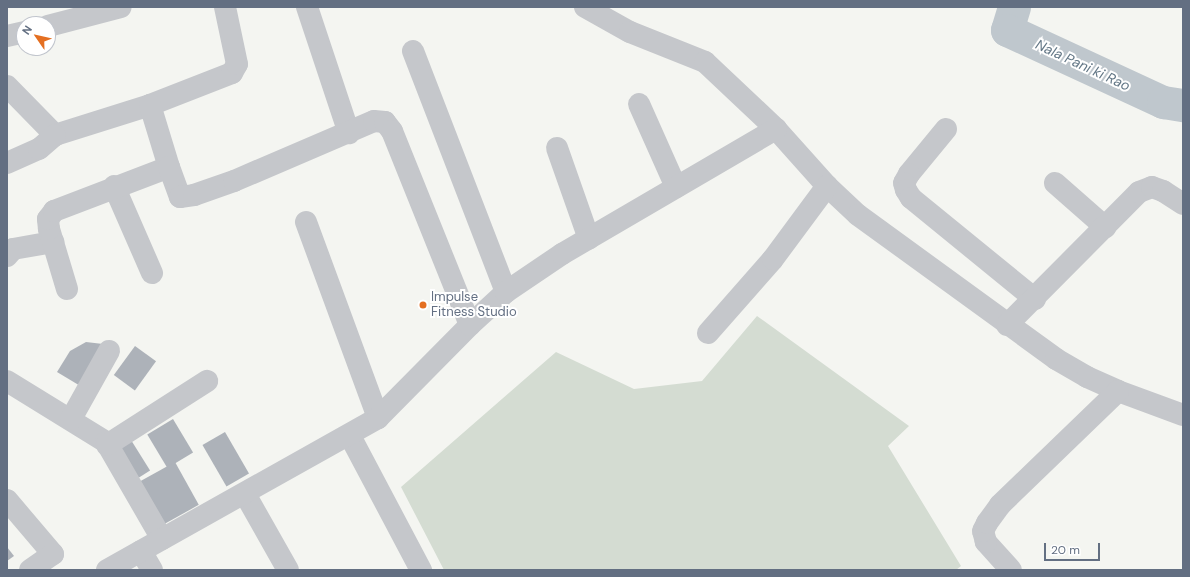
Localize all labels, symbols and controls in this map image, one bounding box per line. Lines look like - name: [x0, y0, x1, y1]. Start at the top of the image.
- north arrow: [16, 16, 56, 56]
- text: N: [19, 23, 35, 37]
- water label: Nala Pani ki Rao: [1033, 36, 1133, 94]
- place label: Impulse Fitness Studio: [431, 290, 517, 321]
- marker: Impulse Fitness Studio: [418, 300, 428, 310]
- scale bar: [1046, 535, 1102, 561]
- text: 20 m: [1051, 542, 1080, 558]

